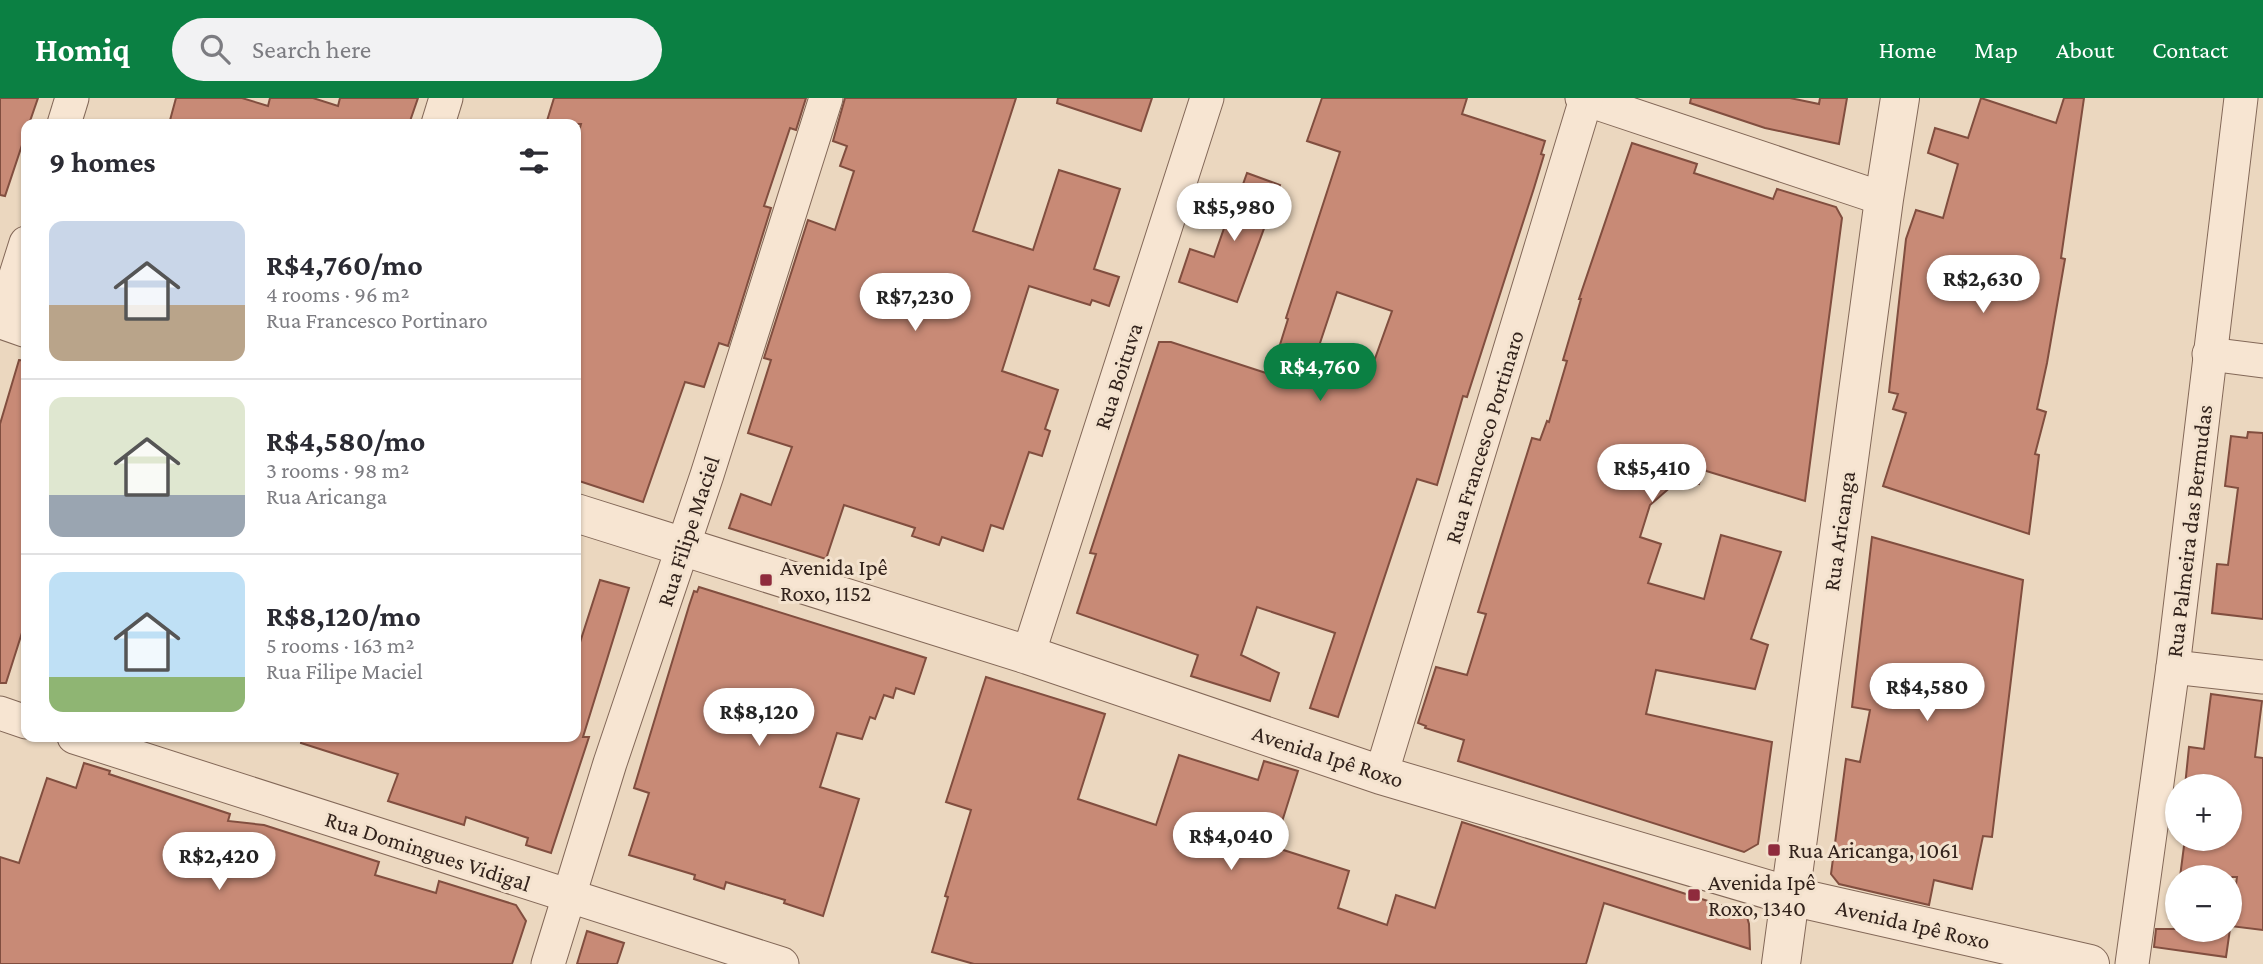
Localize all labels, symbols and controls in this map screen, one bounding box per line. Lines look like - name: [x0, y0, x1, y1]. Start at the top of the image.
- search box: [172, 18, 662, 81]
- icon: search: [196, 30, 234, 68]
- text: Homiq: [35, 31, 130, 68]
- text: Search here: [252, 35, 371, 64]
- text: Home: [1879, 36, 1936, 63]
- text: Map: [1974, 36, 2018, 63]
- text: About: [2056, 36, 2114, 63]
- text: Contact: [2152, 36, 2228, 63]
- icon: filters: [515, 142, 553, 180]
- text: 9 homes: [49, 145, 156, 178]
- pin: R$5,980: [1169, 184, 1299, 243]
- text: R$5,980: [1193, 193, 1275, 219]
- text: R$4,760/mo: [266, 248, 423, 281]
- icon: home: [105, 249, 189, 333]
- pin: R$2,630: [1918, 256, 2048, 315]
- text: R$2,630: [1943, 265, 2023, 291]
- pin: R$7,230: [850, 274, 980, 333]
- text: 4 rooms · 96 m²: [266, 281, 409, 307]
- text: R$7,230: [876, 283, 954, 309]
- text: Rua Francesco Portinaro: [266, 307, 488, 333]
- street label: Rua Boituva: [1089, 319, 1148, 433]
- street label: Rua Francesco Portinaro: [1439, 327, 1529, 547]
- pin: R$4,760: [1255, 344, 1385, 403]
- text: R$4,760: [1280, 353, 1360, 379]
- street label: Rua Palmeira das Bermudas: [2161, 403, 2217, 659]
- text: R$4,580/mo: [266, 424, 425, 457]
- icon: home: [105, 425, 189, 509]
- pin: R$5,410: [1587, 444, 1717, 504]
- street label: Rua Filipe Maciel: [651, 452, 725, 610]
- text: R$5,410: [1613, 454, 1691, 480]
- text: 3 rooms · 98 m²: [266, 457, 409, 483]
- street label: Rua Aricanga: [1818, 469, 1860, 593]
- text: Rua Aricanga: [266, 483, 387, 509]
- place label: Avenida Ipê Roxo, 1152: [780, 554, 888, 606]
- marker: Avenida Ipê Roxo, 1152: [758, 572, 774, 588]
- text: R$8,120/mo: [266, 599, 421, 632]
- icon: home: [105, 600, 189, 684]
- text: 5 rooms · 163 m²: [266, 632, 415, 658]
- text: Rua Filipe Maciel: [266, 658, 423, 684]
- pin: R$4,580: [1862, 664, 1992, 723]
- text: R$4,580: [1886, 673, 1968, 699]
- pin: R$8,120: [694, 688, 824, 748]
- text: R$8,120: [719, 698, 799, 724]
- street label: Avenida Ipê Roxo: [1249, 719, 1407, 793]
- map controls: [2165, 774, 2242, 942]
- button: +: [2165, 774, 2242, 851]
- street label: Rua Domingues Vidigal: [322, 805, 534, 897]
- pin: R$4,040: [1166, 812, 1296, 872]
- text: R$4,040: [1189, 822, 1273, 848]
- pin: R$2,420: [154, 832, 284, 892]
- place label: Rua Aricanga, 1061: [1788, 837, 1959, 863]
- text: R$2,420: [179, 842, 259, 868]
- marker: Rua Aricanga, 1061: [1766, 842, 1782, 858]
- button: −: [2165, 865, 2242, 942]
- place label: Avenida Ipê Roxo, 1340: [1708, 869, 1816, 921]
- marker: Avenida Ipê Roxo, 1340: [1686, 887, 1702, 903]
- street label: Avenida Ipê Roxo: [1833, 894, 1993, 954]

